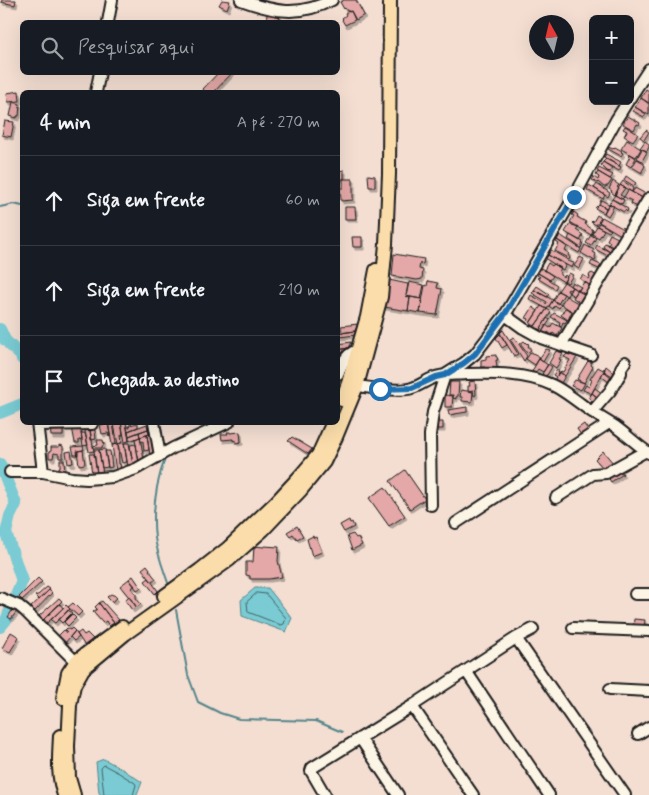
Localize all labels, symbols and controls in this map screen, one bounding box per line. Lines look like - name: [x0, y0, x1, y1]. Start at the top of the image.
- north arrow: [529, 15, 574, 60]
- map controls: [589, 15, 634, 105]
- button: +: [589, 15, 634, 60]
- search box: [20, 20, 340, 75]
- icon: search: [38, 34, 66, 62]
- text: Pesquisar aqui: [78, 35, 194, 60]
- button: −: [589, 60, 634, 105]
- text: 4 min: [40, 109, 91, 137]
- text: A pé · 270 m: [237, 112, 320, 133]
- route end: [563, 186, 586, 209]
- icon: ahead: [40, 187, 68, 215]
- text: Siga em frente: [87, 188, 205, 213]
- text: 60 m: [286, 190, 320, 211]
- icon: ahead: [40, 277, 68, 305]
- text: Siga em frente: [87, 278, 205, 303]
- text: 210 m: [279, 280, 320, 301]
- icon: arrive: [40, 367, 68, 395]
- text: Chegada ao destino: [87, 368, 239, 393]
- route start: [369, 378, 392, 401]

